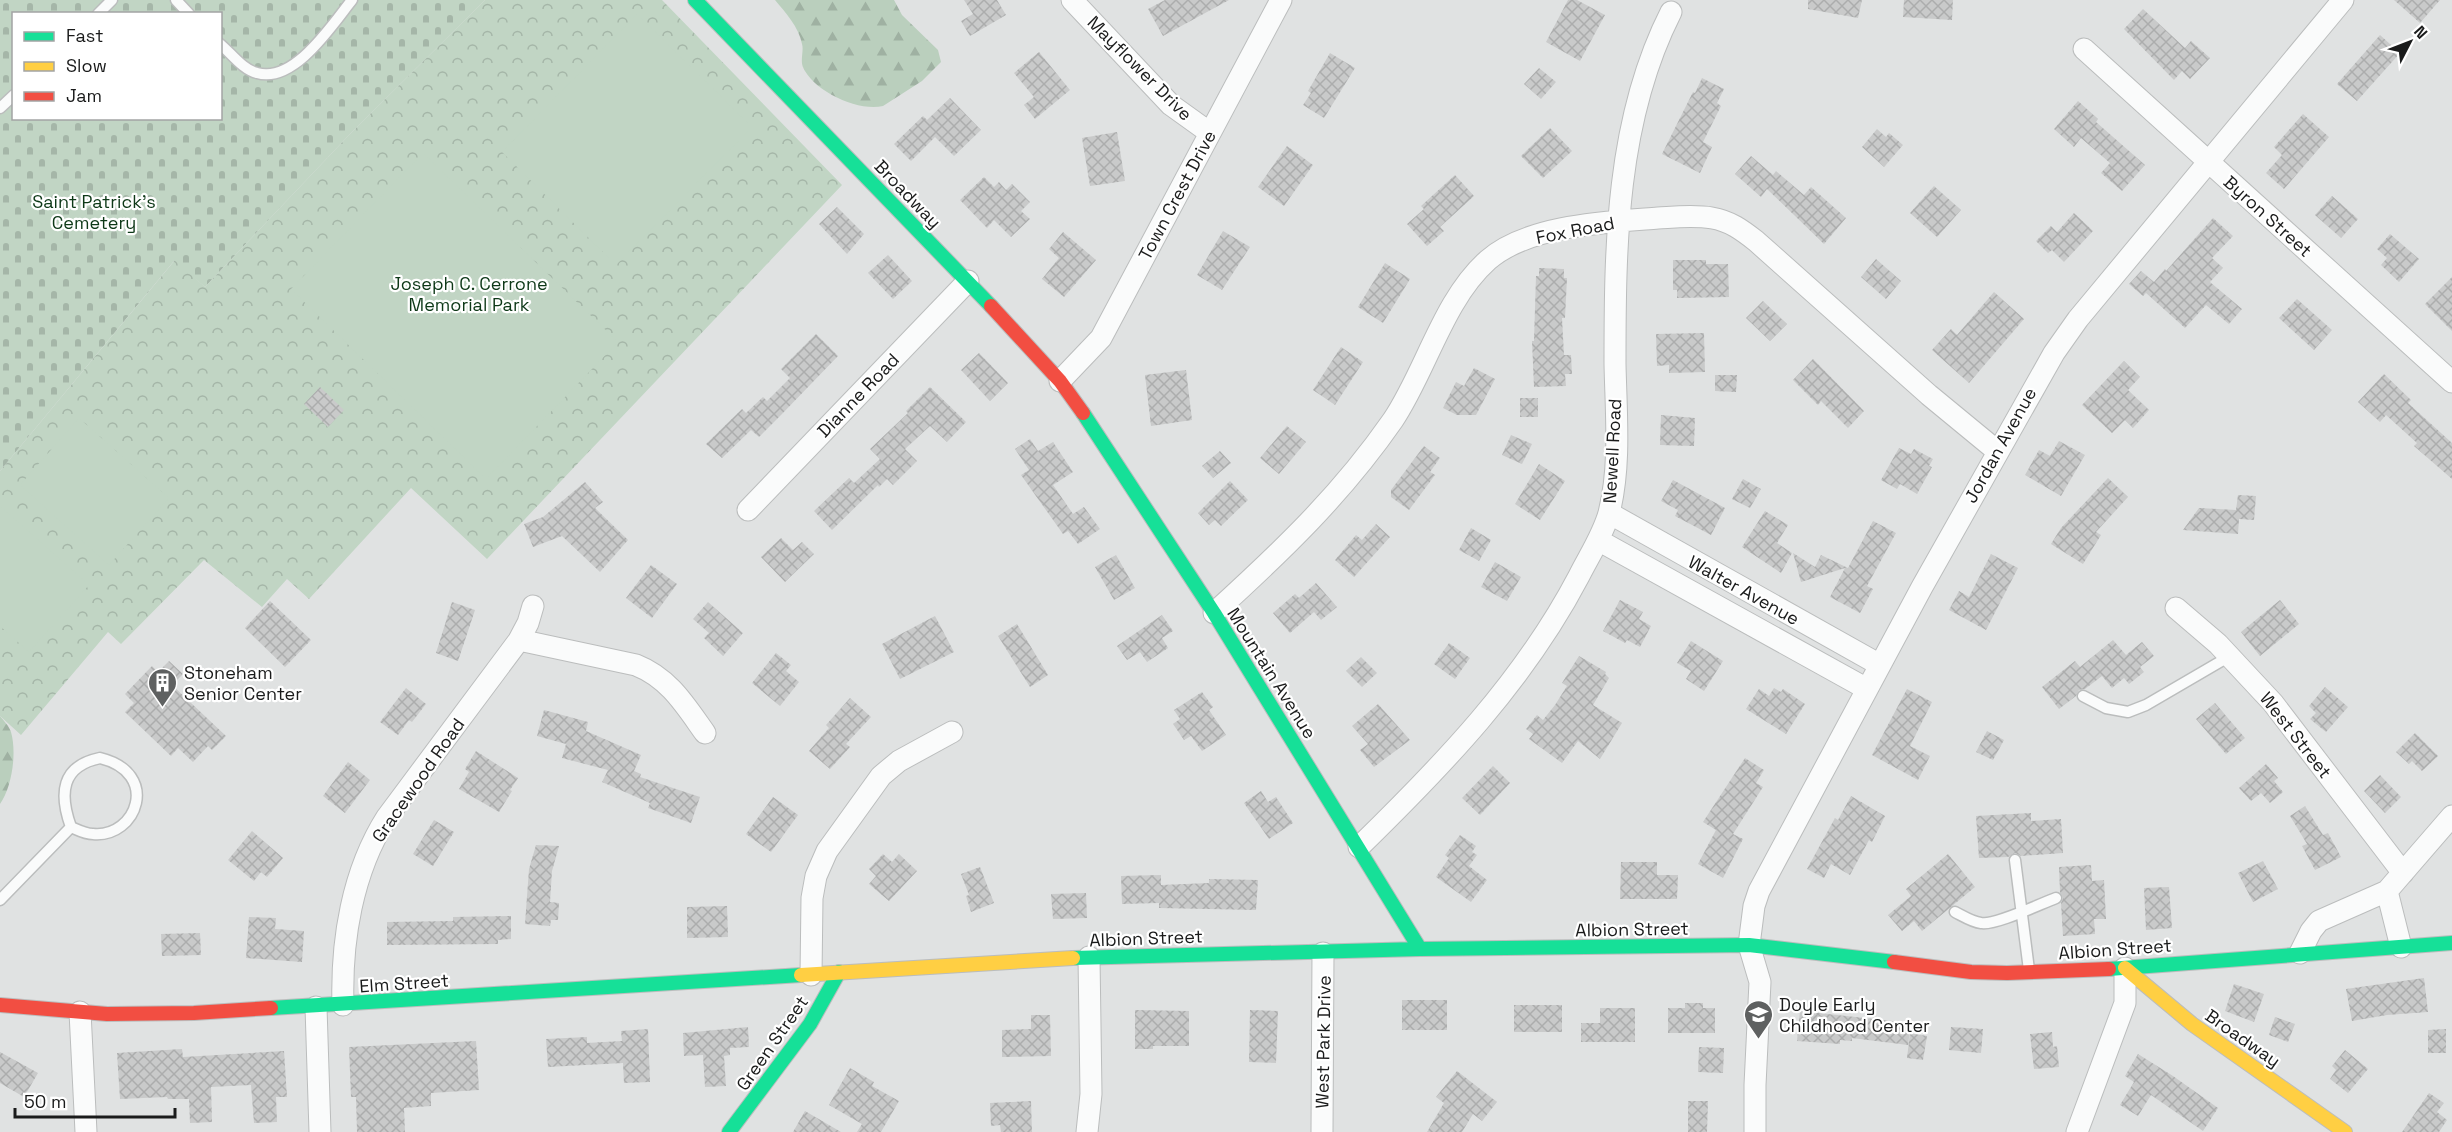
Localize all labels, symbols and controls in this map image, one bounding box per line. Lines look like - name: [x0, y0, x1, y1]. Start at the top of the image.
- street label: Mayflower Drive: [1083, 11, 1197, 125]
- legend: [12, 12, 222, 120]
- north arrow: [2380, 12, 2440, 72]
- text: N: [2409, 21, 2432, 43]
- text: Fast: [66, 24, 103, 47]
- text: Slow: [66, 54, 107, 77]
- text: Jam: [66, 84, 102, 107]
- street label: Town Crest Drive: [1133, 126, 1221, 264]
- street label: Broadway: [870, 155, 946, 233]
- street label: Byron Street: [2219, 170, 2317, 262]
- park label: Saint Patrick's Cemetery: [32, 190, 156, 234]
- street label: Fox Road: [1534, 211, 1616, 249]
- park label: Joseph C. Cerrone Memorial Park: [390, 272, 548, 316]
- street label: Dianne Road: [812, 348, 904, 442]
- street label: Jordan Avenue: [1959, 383, 2041, 507]
- street label: Newell Road: [1598, 398, 1626, 504]
- street label: Walter Avenue: [1684, 550, 1804, 630]
- street label: Mountain Avenue: [1222, 603, 1322, 743]
- place label: Stoneham Senior Center: [184, 661, 302, 705]
- building icon: Stoneham Senior Center: [147, 666, 179, 708]
- street label: West Street: [2255, 687, 2337, 783]
- street label: Gracewood Road: [367, 713, 469, 847]
- street label: Albion Street: [1575, 917, 1689, 941]
- street label: Albion Street: [1089, 925, 1203, 951]
- street label: Albion Street: [2058, 934, 2172, 964]
- street label: Elm Street: [358, 968, 450, 998]
- street label: West Park Drive: [1310, 975, 1336, 1109]
- street label: Green Street: [731, 991, 813, 1095]
- place label: Doyle Early Childhood Center: [1779, 993, 1930, 1037]
- school or university icon: Doyle Early Childhood Center: [1742, 998, 1774, 1040]
- street label: Broadway: [2201, 1004, 2285, 1072]
- scale bar: [15, 1081, 176, 1119]
- text: 50 m: [24, 1090, 66, 1113]

